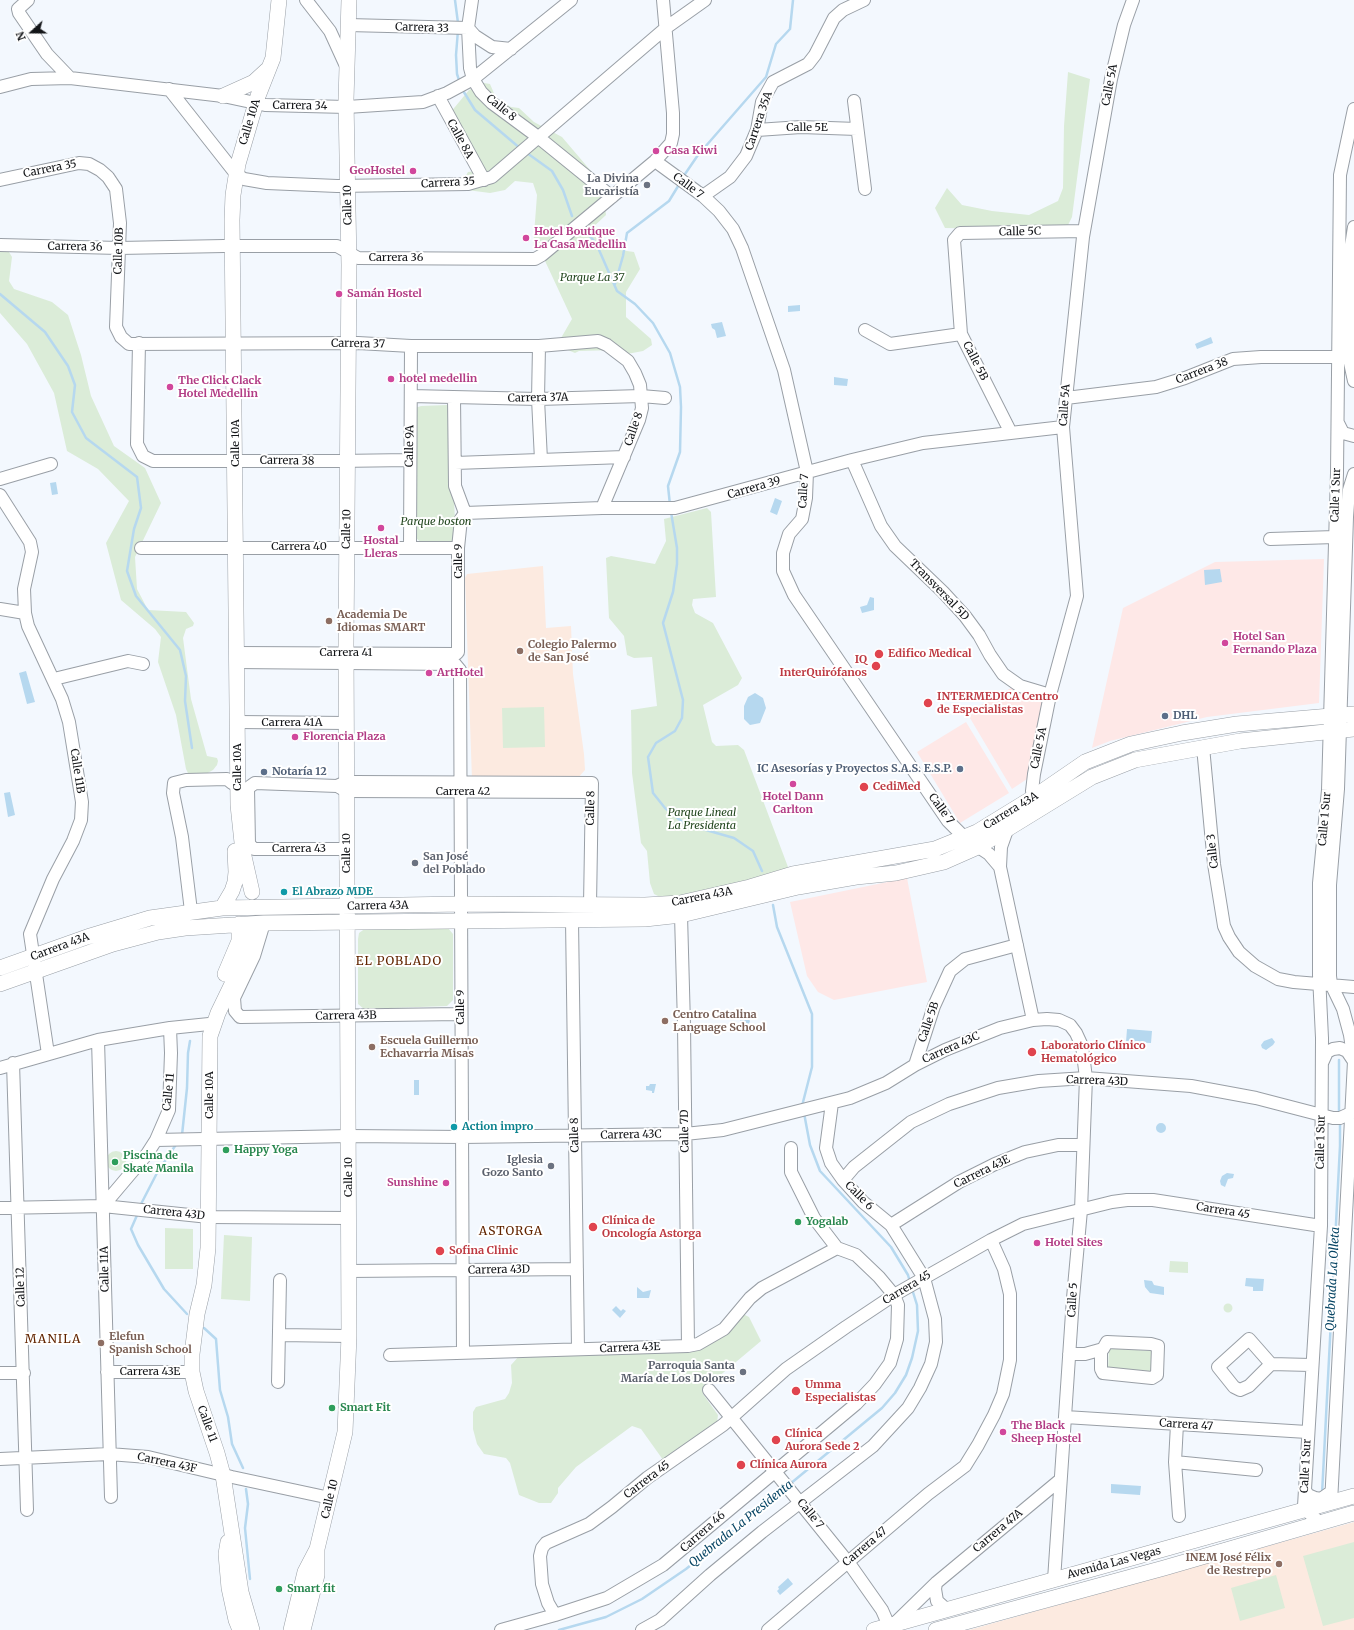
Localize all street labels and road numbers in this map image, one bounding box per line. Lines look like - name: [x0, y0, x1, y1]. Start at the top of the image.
- street label: Carrera 33: [395, 20, 449, 36]
- street label: Calle 5A: [1099, 63, 1121, 107]
- street label: Carrera 35A: [743, 90, 775, 152]
- street label: Calle 8: [483, 92, 519, 124]
- street label: Calle 10A: [237, 97, 263, 147]
- street label: Carrera 34: [272, 99, 328, 113]
- street label: Calle 8A: [444, 117, 476, 161]
- street label: Calle 5E: [786, 121, 828, 135]
- street label: Carrera 35: [22, 157, 78, 181]
- street label: Calle 7: [670, 170, 706, 202]
- street label: Carrera 35: [421, 175, 475, 191]
- street label: Calle 10: [341, 185, 355, 225]
- street label: Calle 5C: [999, 225, 1041, 239]
- street label: Calle 10B: [112, 227, 126, 275]
- street label: Carrera 36: [48, 240, 102, 254]
- street label: Carrera 36: [369, 251, 423, 265]
- street label: Carrera 37: [331, 337, 385, 351]
- street label: Calle 5B: [960, 339, 990, 383]
- street label: Carrera 38: [1174, 355, 1230, 387]
- street label: Calle 5A: [1057, 383, 1073, 427]
- street label: Carrera 37A: [508, 391, 568, 405]
- street label: Calle 8: [622, 410, 646, 448]
- street label: Calle 10A: [229, 419, 243, 467]
- street label: Calle 9A: [403, 425, 417, 467]
- street label: Carrera 38: [260, 454, 314, 468]
- street label: Calle 1 Sur: [1328, 468, 1344, 522]
- street label: Calle 7: [796, 473, 812, 509]
- street label: Carrera 39: [726, 474, 782, 502]
- street label: Calle 10: [340, 509, 354, 549]
- street label: Carrera 40: [271, 540, 327, 554]
- street label: Calle 9: [452, 543, 466, 579]
- street label: Transversal 5D: [907, 557, 971, 623]
- street label: Carrera 41: [320, 646, 372, 660]
- street label: Carrera 41A: [262, 716, 322, 730]
- street label: Calle 5A: [1028, 726, 1050, 770]
- street label: Calle 10A: [231, 743, 245, 791]
- street label: Calle 11B: [67, 748, 87, 794]
- street label: Carrera 42: [436, 785, 490, 799]
- street label: Carrera 43A: [981, 789, 1041, 833]
- street label: Calle 8: [584, 790, 598, 826]
- street label: Calle 7: [925, 791, 957, 827]
- street label: Calle 1 Sur: [1316, 791, 1334, 847]
- street label: Calle 10: [340, 833, 354, 873]
- street label: Calle 3: [1205, 833, 1221, 869]
- street label: Carrera 43: [272, 842, 326, 856]
- street label: Carrera 43A: [671, 885, 733, 909]
- street label: Carrera 43A: [347, 899, 409, 913]
- street label: Carrera 43A: [29, 930, 91, 964]
- street label: Calle 9: [454, 989, 468, 1025]
- street label: Calle 5B: [916, 1000, 942, 1044]
- street label: Carrera 43B: [315, 1009, 377, 1023]
- street label: Carrera 43C: [920, 1030, 982, 1066]
- street label: Calle 10A: [203, 1071, 217, 1119]
- street label: Calle 11: [160, 1072, 178, 1112]
- street label: Carrera 43D: [1066, 1073, 1128, 1089]
- street label: Calle 7D: [678, 1109, 692, 1153]
- street label: Calle 1 Sur: [1314, 1115, 1328, 1169]
- street label: Calle 8: [568, 1117, 582, 1153]
- street label: Carrera 43C: [600, 1128, 662, 1142]
- street label: Carrera 43E: [952, 1153, 1012, 1191]
- street label: Calle 10: [342, 1157, 356, 1197]
- street label: Calle 6: [842, 1179, 876, 1213]
- street label: Carrera 45: [1195, 1200, 1251, 1222]
- street label: Carrera 43D: [143, 1203, 205, 1223]
- street label: Calle 11A: [98, 1246, 112, 1292]
- street label: Carrera 43D: [468, 1263, 530, 1277]
- street label: Calle 12: [14, 1267, 28, 1307]
- street label: Carrera 45: [880, 1268, 934, 1308]
- street label: Calle 5: [1065, 1282, 1081, 1318]
- street label: Carrera 43E: [599, 1340, 661, 1356]
- street label: Carrera 43E: [120, 1365, 180, 1379]
- street label: Calle 11: [194, 1404, 220, 1444]
- street label: Carrera 47: [1159, 1417, 1213, 1433]
- street label: Calle 1 Sur: [1298, 1439, 1314, 1493]
- street label: Carrera 43F: [136, 1450, 198, 1476]
- street label: Carrera 45: [621, 1458, 673, 1502]
- street label: Calle 10: [319, 1478, 341, 1520]
- street label: Calle 7: [794, 1496, 826, 1532]
- street label: Carrera 47A: [971, 1507, 1025, 1555]
- street label: Carrera 46: [678, 1509, 728, 1555]
- street label: Carrera 47: [840, 1525, 890, 1569]
- street label: Avenida Las Vegas: [1066, 1544, 1162, 1582]

